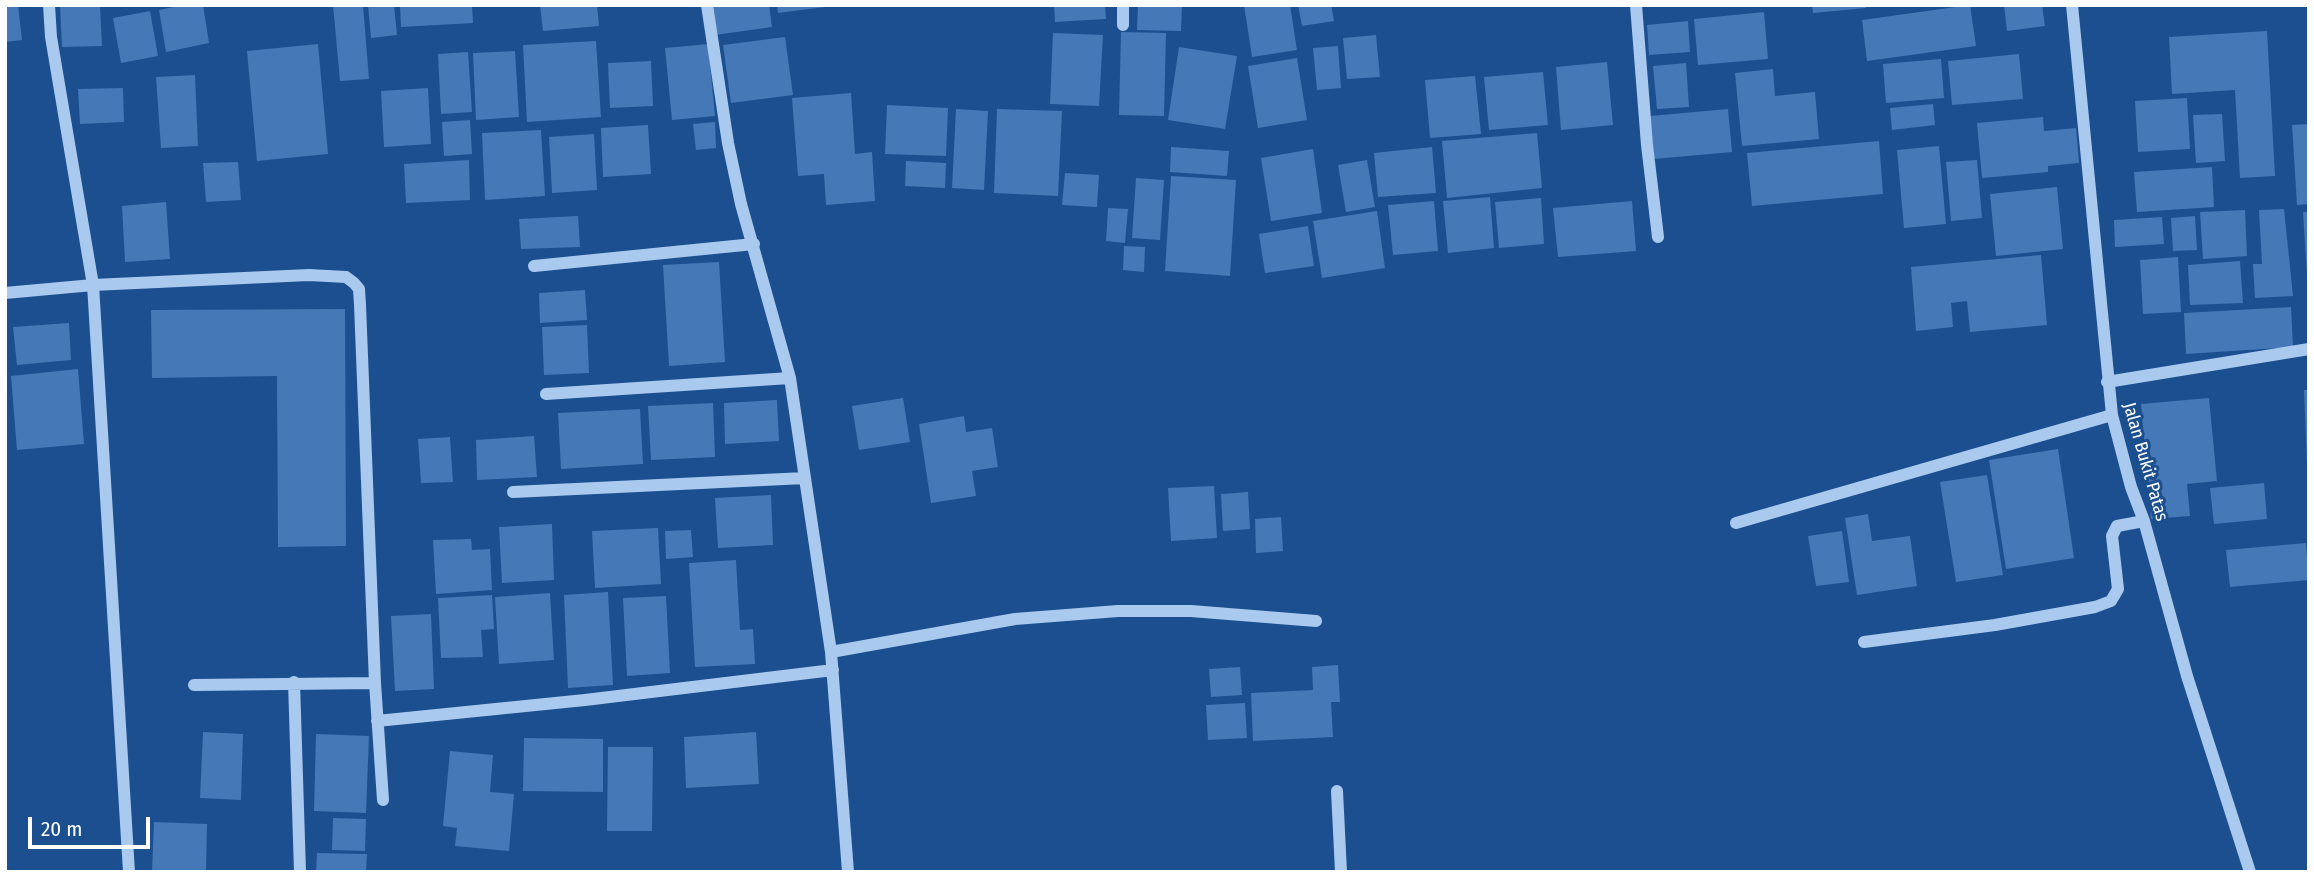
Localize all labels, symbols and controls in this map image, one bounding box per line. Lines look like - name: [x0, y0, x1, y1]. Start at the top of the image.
- street label: Jalan Bukit Patas: [2118, 400, 2172, 524]
- scale bar: [32, 804, 154, 848]
- text: 20 m: [41, 816, 82, 842]

